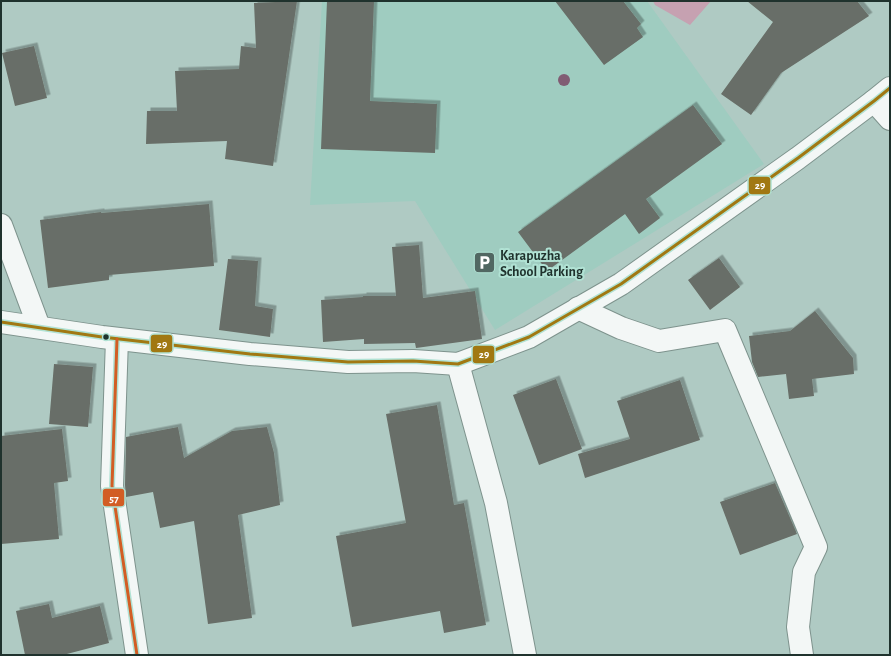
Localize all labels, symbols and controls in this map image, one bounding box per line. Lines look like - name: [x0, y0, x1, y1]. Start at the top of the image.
- line badge: 29: [748, 176, 771, 195]
- text: 29: [755, 180, 765, 191]
- place label: Karapuzha School Parking: [500, 249, 584, 279]
- parking icon: Karapuzha School Parking: [472, 250, 498, 276]
- unlabelled marker: [101, 332, 111, 342]
- line badge: 29: [150, 334, 173, 353]
- text: 29: [157, 339, 167, 350]
- line badge: 29: [472, 345, 495, 364]
- text: 29: [479, 349, 489, 360]
- line badge: 57: [102, 488, 125, 507]
- text: 57: [109, 493, 119, 504]

